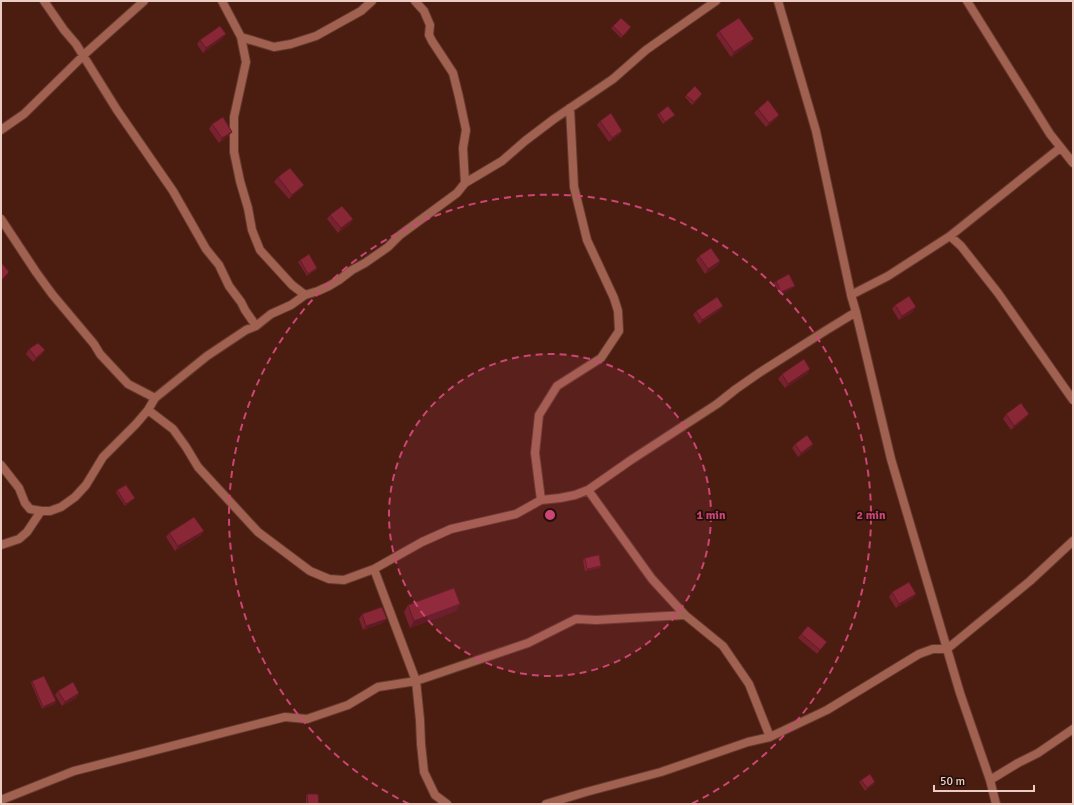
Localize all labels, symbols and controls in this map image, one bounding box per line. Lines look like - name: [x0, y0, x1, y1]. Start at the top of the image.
- centre of rings: [543, 508, 557, 522]
- text: 1 min: [697, 508, 726, 523]
- text: 2 min: [857, 508, 886, 523]
- scale bar: [934, 767, 1034, 793]
- text: 50 m: [940, 774, 965, 789]

